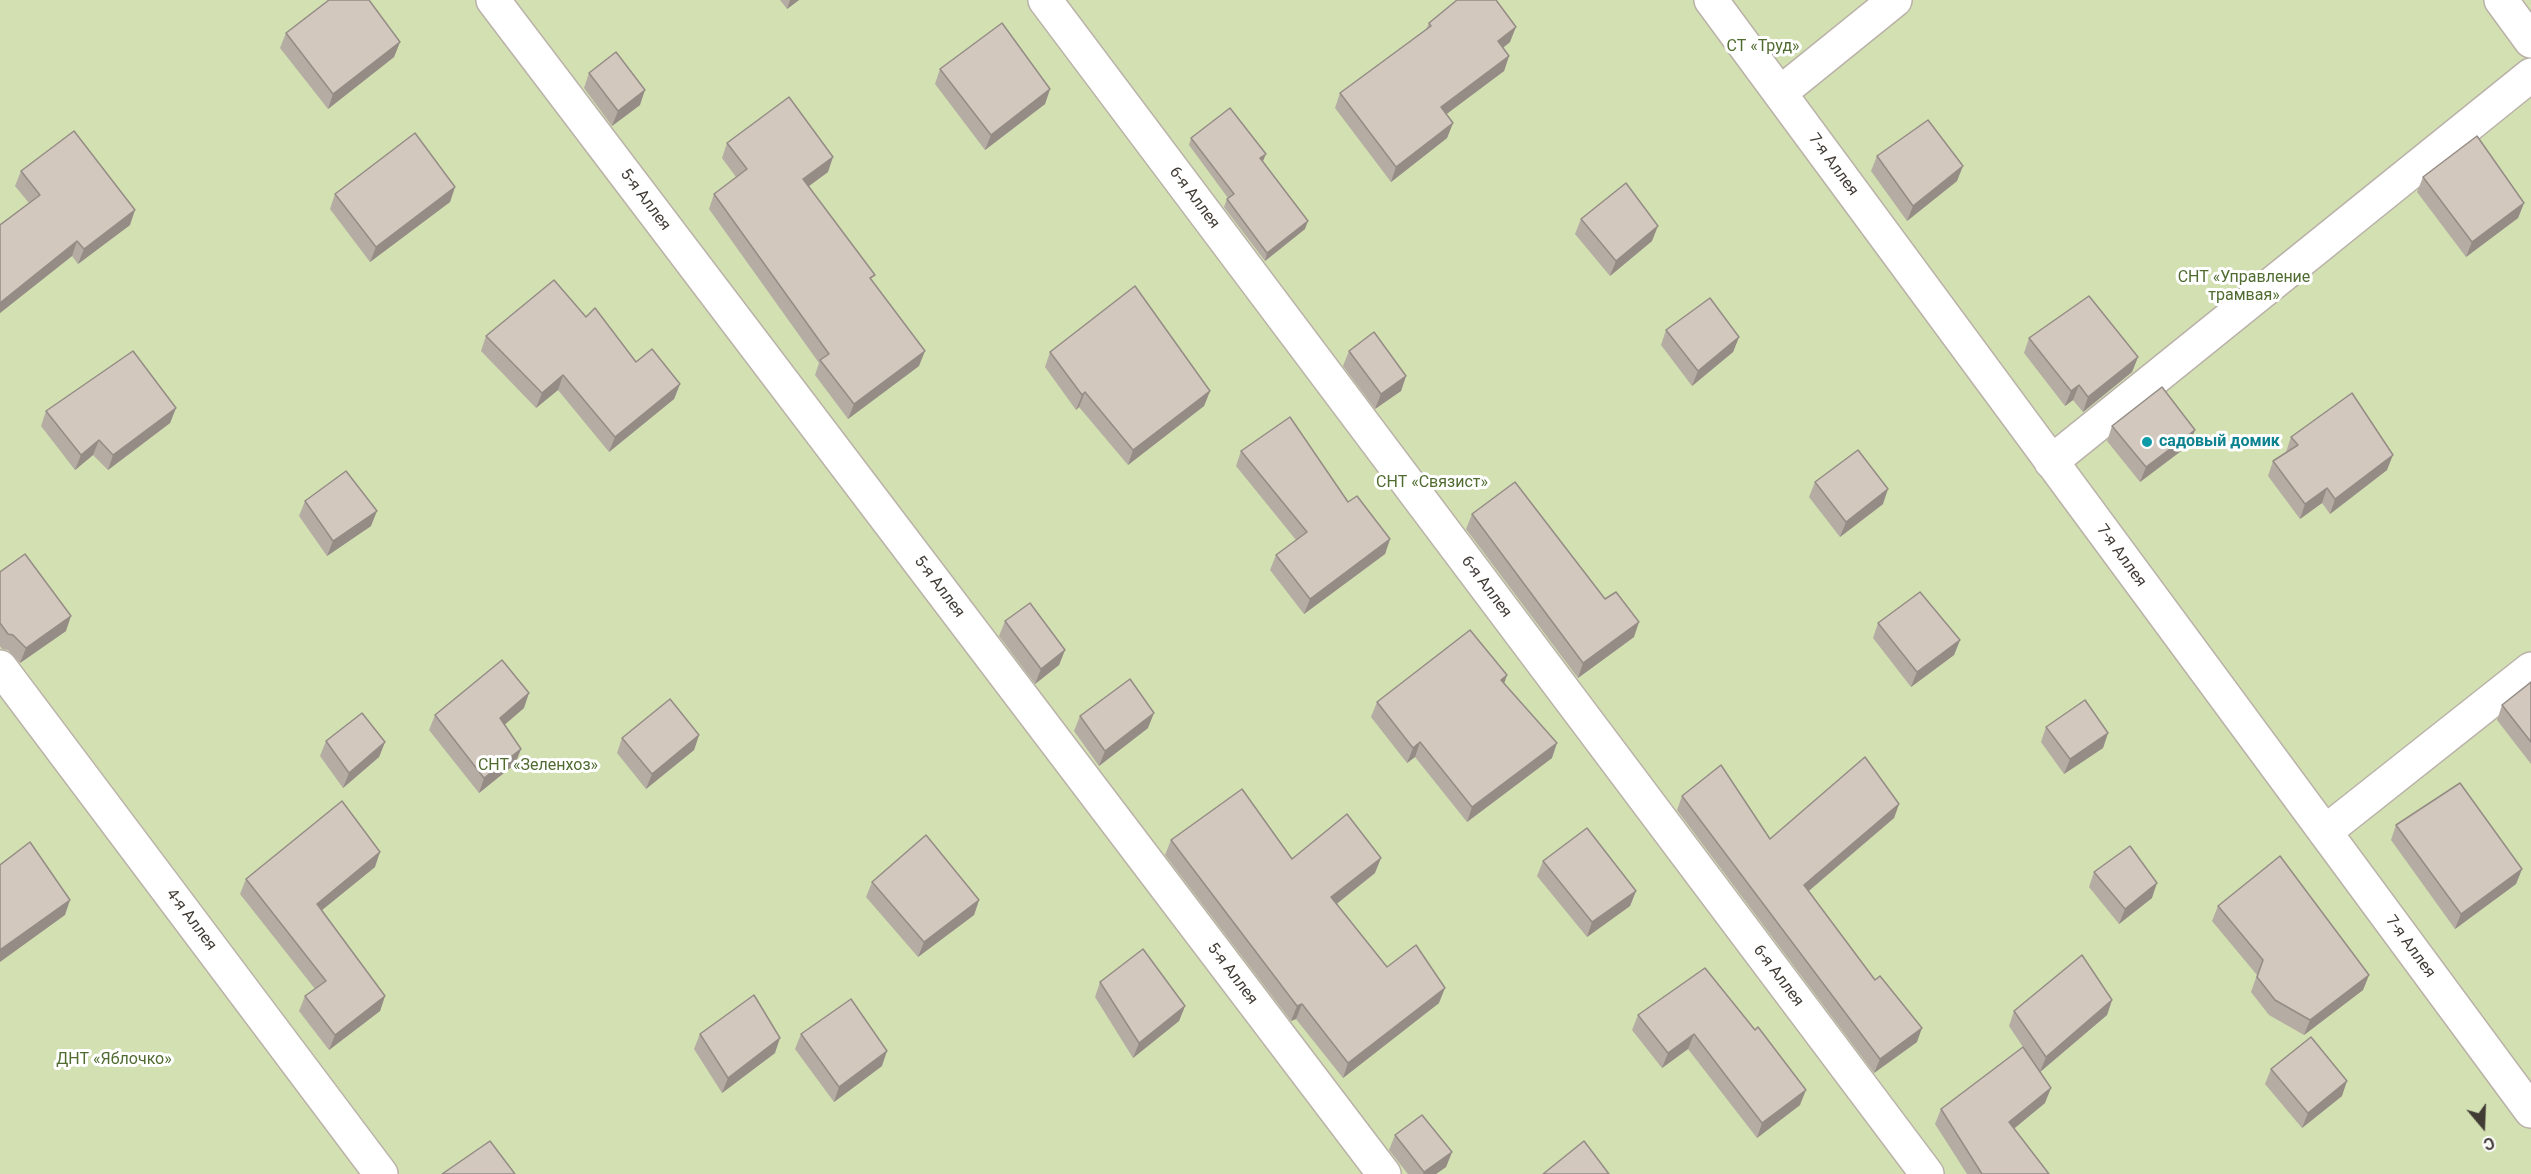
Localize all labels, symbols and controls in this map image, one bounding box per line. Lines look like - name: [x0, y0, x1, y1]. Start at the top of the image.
- park label: СТ «Труд»: [1726, 37, 1800, 57]
- street label: 7-я Аллея: [1804, 130, 1862, 200]
- street label: 6-я Аллея: [1165, 163, 1223, 233]
- street label: 5-я Аллея: [616, 165, 674, 235]
- park label: СНТ «Управление трамвая»: [2178, 268, 2310, 306]
- place label: садовый домик: [2159, 432, 2280, 452]
- marker: садовый домик: [2140, 435, 2154, 449]
- park label: СНТ «Связист»: [1376, 473, 1488, 493]
- street label: 7-я Аллея: [2092, 521, 2150, 591]
- street label: 5-я Аллея: [910, 552, 968, 622]
- street label: 6-я Аллея: [1457, 552, 1515, 622]
- park label: СНТ «Зеленхоз»: [478, 756, 598, 776]
- street label: 4-я Аллея: [162, 885, 220, 955]
- street label: 7-я Аллея: [2381, 912, 2439, 982]
- street label: 5-я Аллея: [1203, 939, 1261, 1009]
- street label: 6-я Аллея: [1749, 941, 1807, 1011]
- park label: ДНТ «Яблочко»: [56, 1050, 172, 1070]
- north arrow: [2453, 1096, 2513, 1156]
- text: С: [2481, 1133, 2497, 1154]

